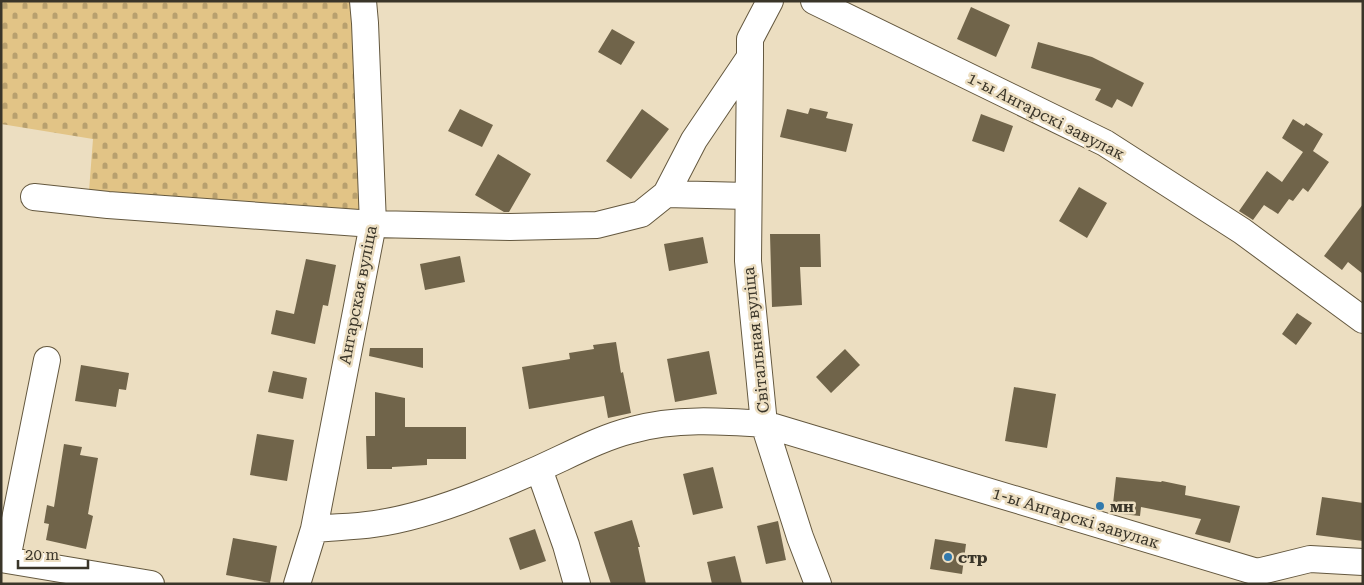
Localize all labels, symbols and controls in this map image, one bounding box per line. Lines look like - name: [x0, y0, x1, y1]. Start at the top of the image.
- street label: 1-ы Ангарскі завулак: [964, 68, 1128, 164]
- street label: Ангарская вуліца: [335, 224, 381, 366]
- street label: Світальная вуліца: [739, 266, 773, 414]
- street label: 1-ы Ангарскі завулак: [990, 483, 1162, 553]
- place label: мн: [1110, 497, 1134, 516]
- marker: мн: [1094, 500, 1106, 512]
- scale bar: [18, 538, 88, 570]
- text: 20 m: [25, 546, 60, 564]
- place label: стр: [958, 548, 988, 567]
- marker: стр: [942, 551, 954, 563]

